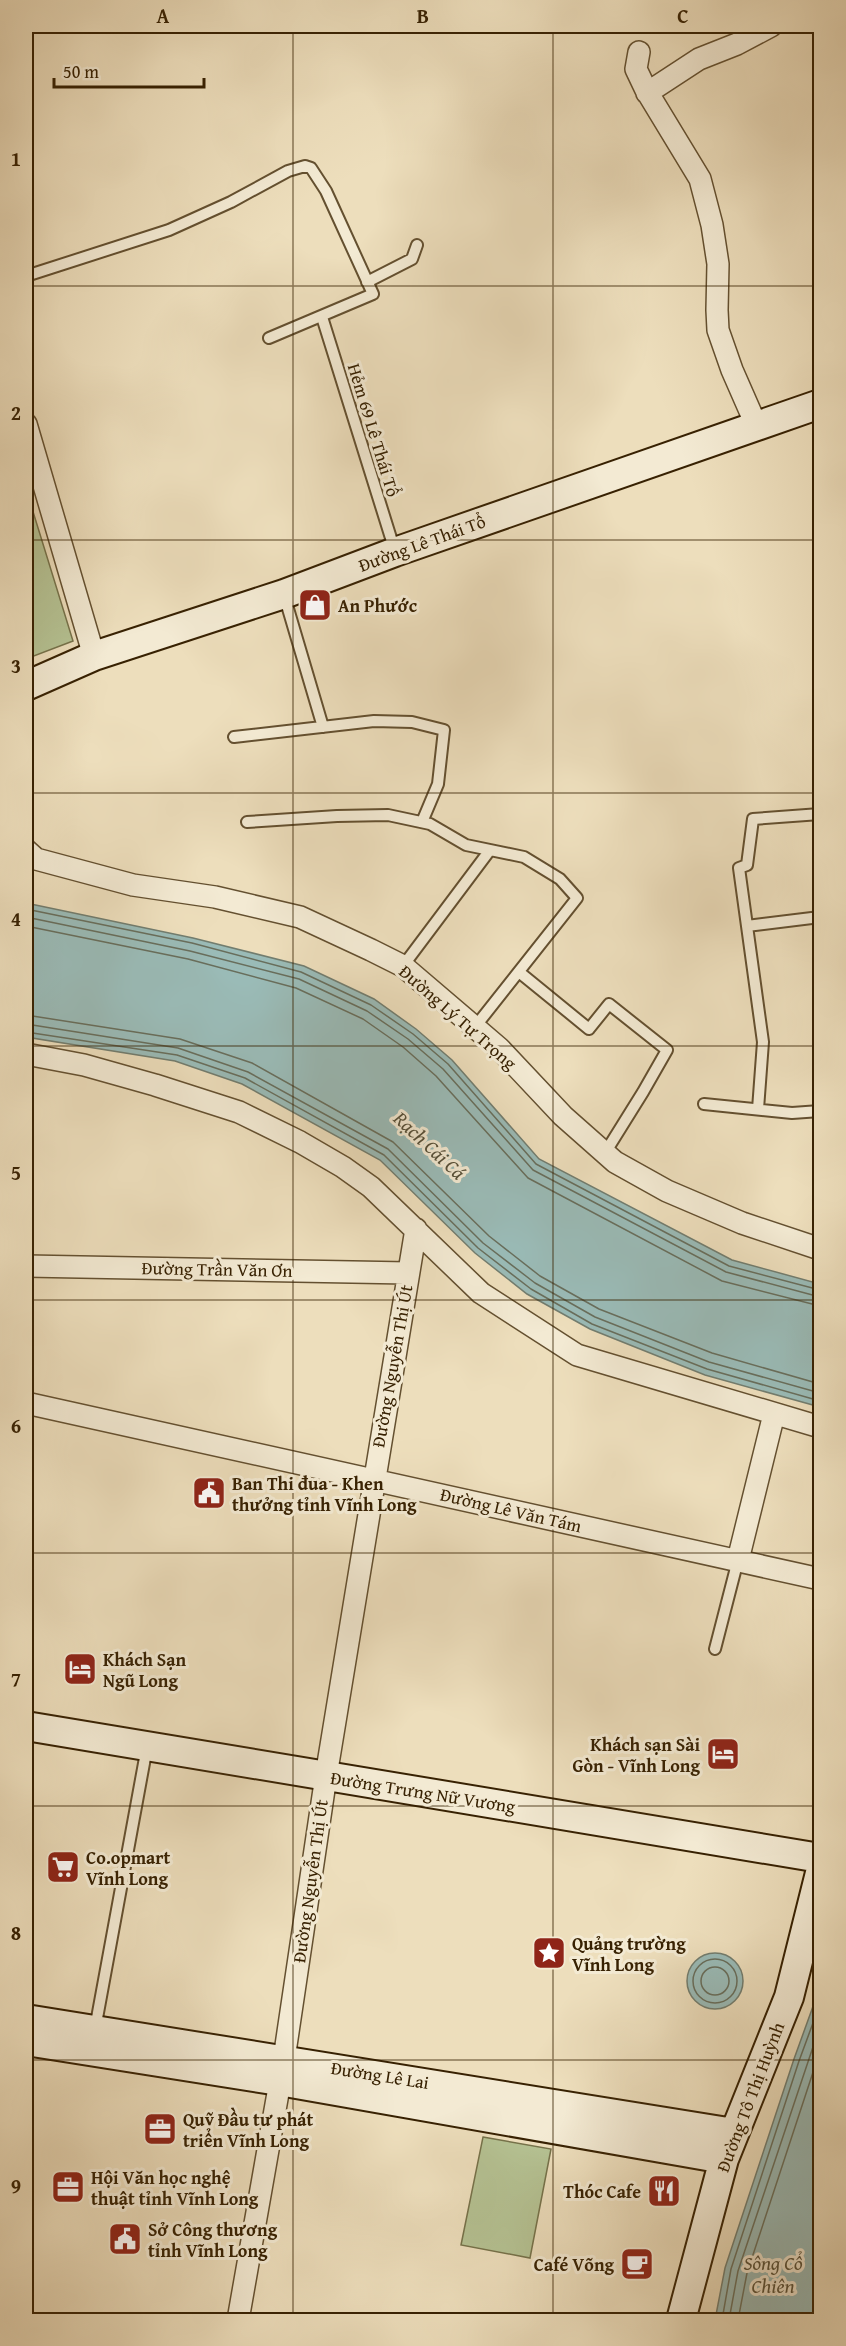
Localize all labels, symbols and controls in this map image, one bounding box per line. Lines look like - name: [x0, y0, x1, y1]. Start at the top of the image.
- text: A: [157, 1, 170, 30]
- text: B: [417, 1, 429, 30]
- text: C: [677, 1, 689, 30]
- scale bar: [54, 51, 204, 89]
- text: 50 m: [63, 58, 99, 85]
- text: 1: [11, 144, 21, 173]
- street label: Hẻm 69 Lê Thái Tổ: [341, 360, 407, 500]
- text: 2: [11, 398, 21, 427]
- street label: Đường Lê Thái Tổ: [355, 507, 489, 579]
- shop icon: An Phước: [297, 587, 333, 623]
- place label: An Phước: [338, 592, 417, 619]
- text: 3: [11, 651, 21, 680]
- text: 4: [11, 904, 21, 933]
- street label: Đường Lý Tự Trọng: [393, 958, 523, 1076]
- water label: Rạch Cái Cá: [387, 1103, 473, 1187]
- text: 5: [11, 1158, 21, 1187]
- street label: Đường Trần Văn Ơn: [141, 1254, 293, 1284]
- street label: Đường Nguyễn Thị Út: [364, 1282, 420, 1449]
- text: 6: [11, 1411, 21, 1440]
- place label: Ban Thi đua - Khen thưởng tỉnh Vĩnh Long: [232, 1470, 417, 1518]
- public building icon: Ban Thi đua - Khen thưởng tỉnh Vĩnh Long: [191, 1475, 227, 1511]
- street label: Đường Lê Văn Tám: [438, 1481, 585, 1539]
- place label: Khách Sạn Ngũ Long: [103, 1646, 187, 1694]
- hotel icon: Khách Sạn Ngũ Long: [62, 1651, 98, 1687]
- text: 7: [11, 1664, 21, 1693]
- place label: Khách sạn Sài Gòn - Vĩnh Long: [572, 1731, 701, 1779]
- hotel icon: Khách sạn Sài Gòn - Vĩnh Long: [705, 1736, 741, 1772]
- street label: Đường Trưng Nữ Vương: [329, 1764, 517, 1820]
- street label: Đường Nguyễn Thị Út: [285, 1797, 335, 1964]
- place label: Co.opmart Vĩnh Long: [86, 1844, 171, 1892]
- supermarket icon: Co.opmart Vĩnh Long: [45, 1849, 81, 1885]
- text: 8: [11, 1918, 21, 1947]
- place label: Quảng trường Vĩnh Long: [572, 1930, 686, 1978]
- place icon: Quảng trường Vĩnh Long: [531, 1935, 567, 1971]
- street label: Đường Tô Thị Huỳnh: [709, 2018, 791, 2176]
- street label: Đường Lê Lai: [329, 2054, 431, 2096]
- place label: Quỹ Đầu tư phát triển Vĩnh Long: [183, 2106, 314, 2154]
- office icon: Quỹ Đầu tư phát triển Vĩnh Long: [142, 2111, 178, 2147]
- place label: Hội Văn học nghệ thuật tỉnh Vĩnh Long: [91, 2164, 259, 2212]
- office icon: Hội Văn học nghệ thuật tỉnh Vĩnh Long: [50, 2169, 86, 2205]
- text: 9: [11, 2171, 21, 2200]
- restaurant icon: Thóc Cafe: [646, 2173, 682, 2209]
- place label: Thóc Cafe: [563, 2178, 641, 2205]
- place label: Sở Công thương tỉnh Vĩnh Long: [148, 2216, 278, 2264]
- public building icon: Sở Công thương tỉnh Vĩnh Long: [107, 2221, 143, 2257]
- cafe icon: Café Võng: [619, 2246, 655, 2282]
- water label: Sông Cổ Chiên: [743, 2248, 803, 2300]
- place label: Café Võng: [534, 2251, 615, 2278]

